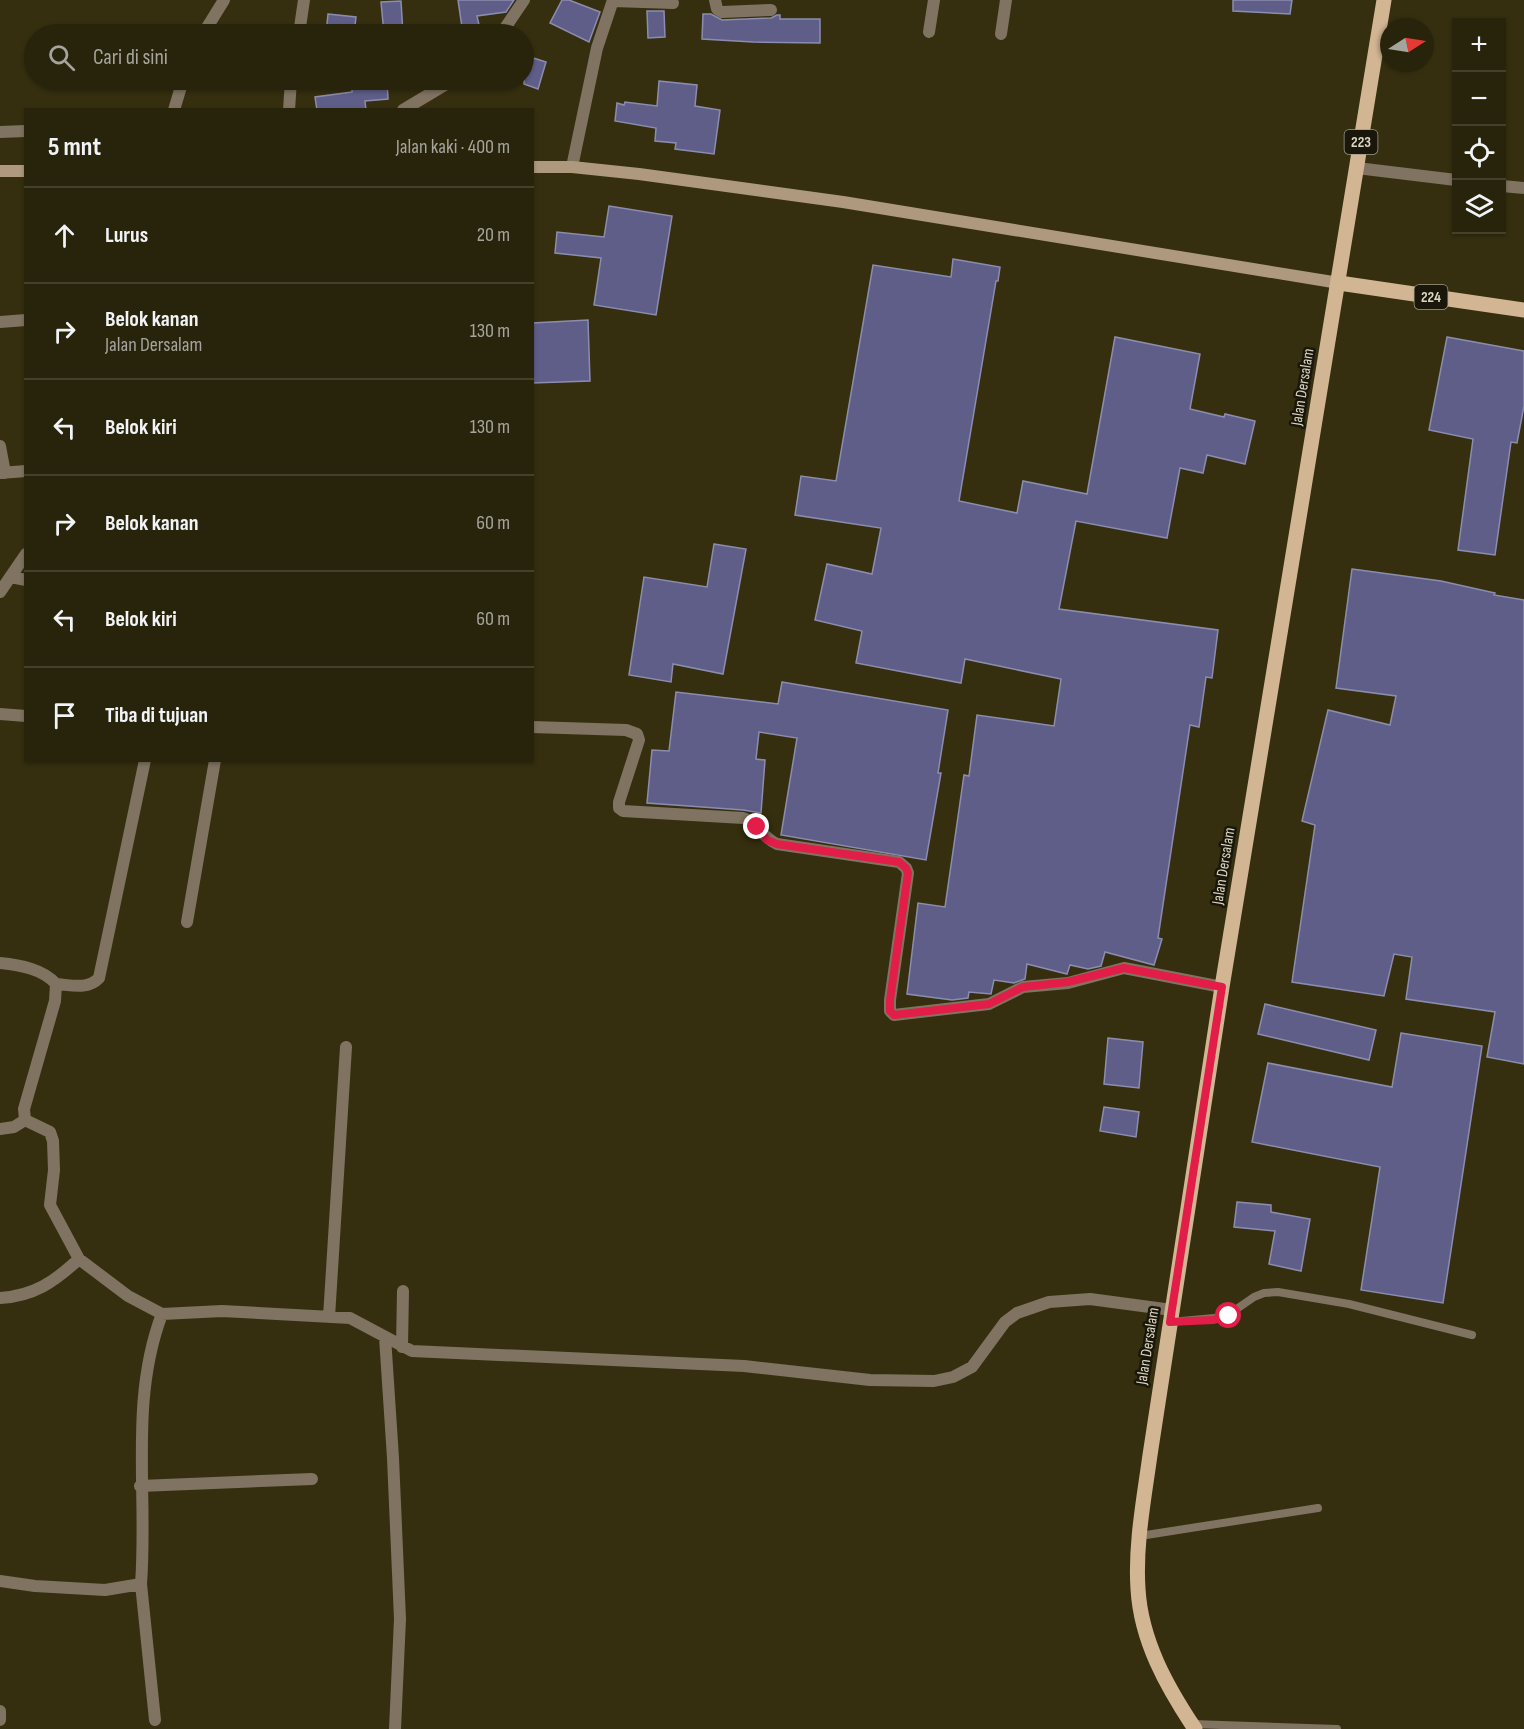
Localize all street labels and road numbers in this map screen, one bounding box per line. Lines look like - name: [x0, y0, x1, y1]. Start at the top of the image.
- road number: 223: [1344, 130, 1378, 154]
- road number: 224: [1414, 285, 1448, 309]
- street label: Jalan Dersalam: [1287, 347, 1318, 428]
- street label: Jalan Dersalam: [1208, 826, 1239, 907]
- street label: Jalan Dersalam: [1132, 1306, 1163, 1387]

